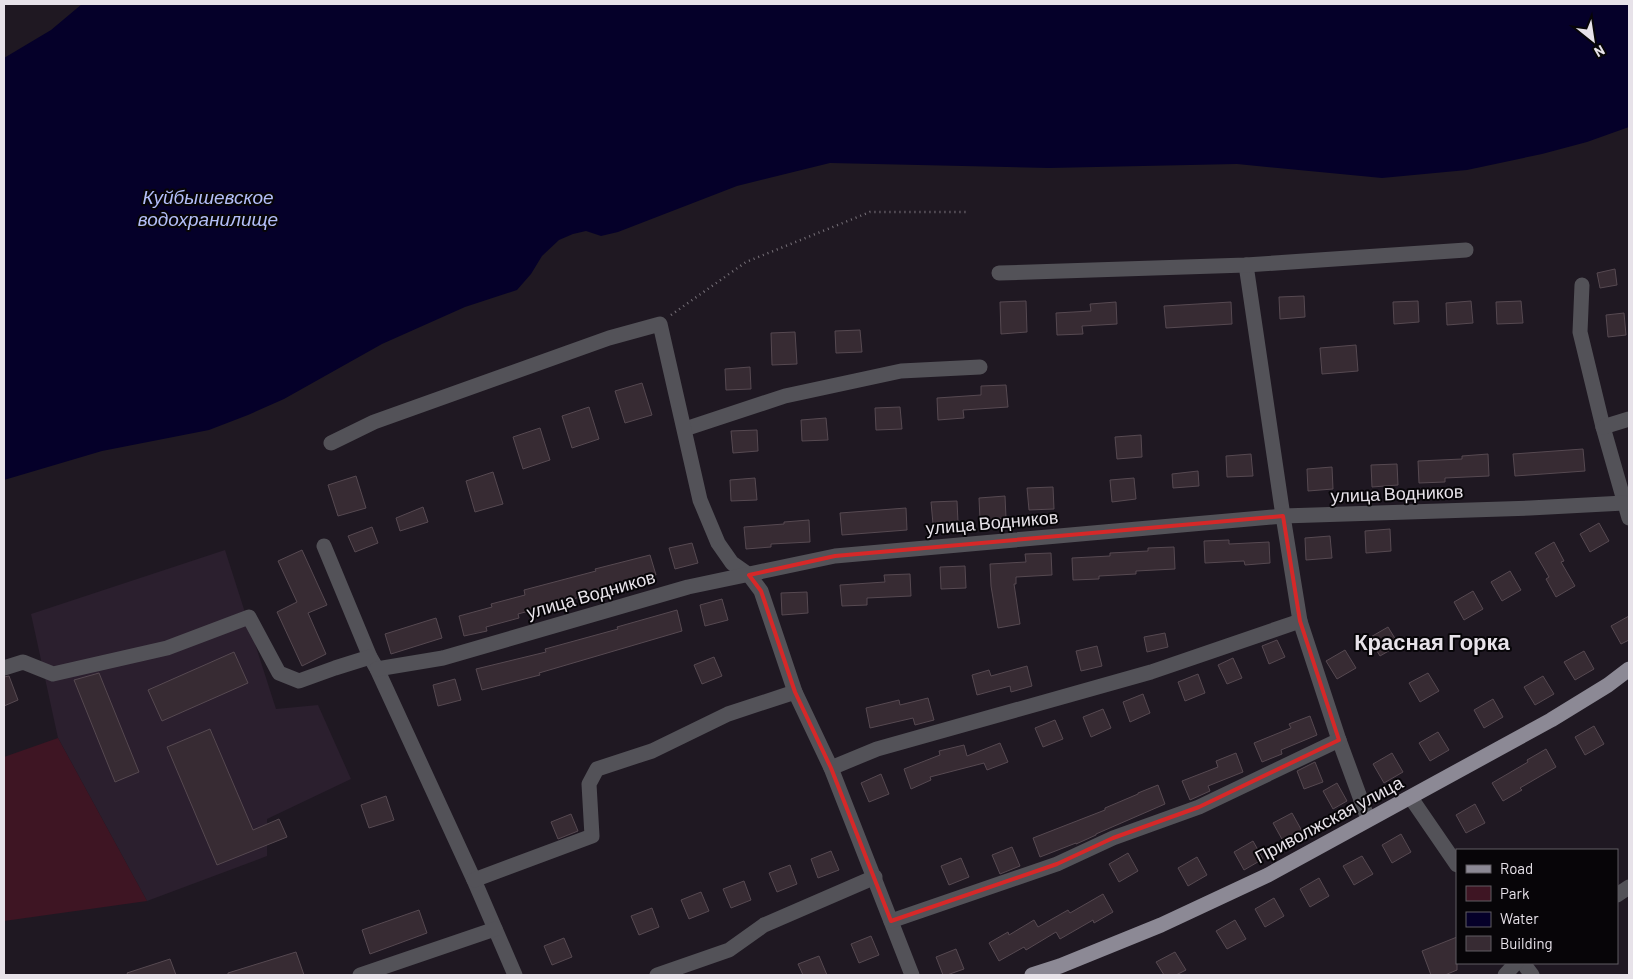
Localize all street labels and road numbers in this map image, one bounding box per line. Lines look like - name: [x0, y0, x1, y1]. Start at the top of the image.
- street label: улица Водников: [1330, 480, 1464, 506]
- street label: улица Водников: [925, 505, 1059, 539]
- street label: улица Водников: [524, 565, 658, 623]
- street label: Приволжская улица: [1251, 770, 1407, 867]

